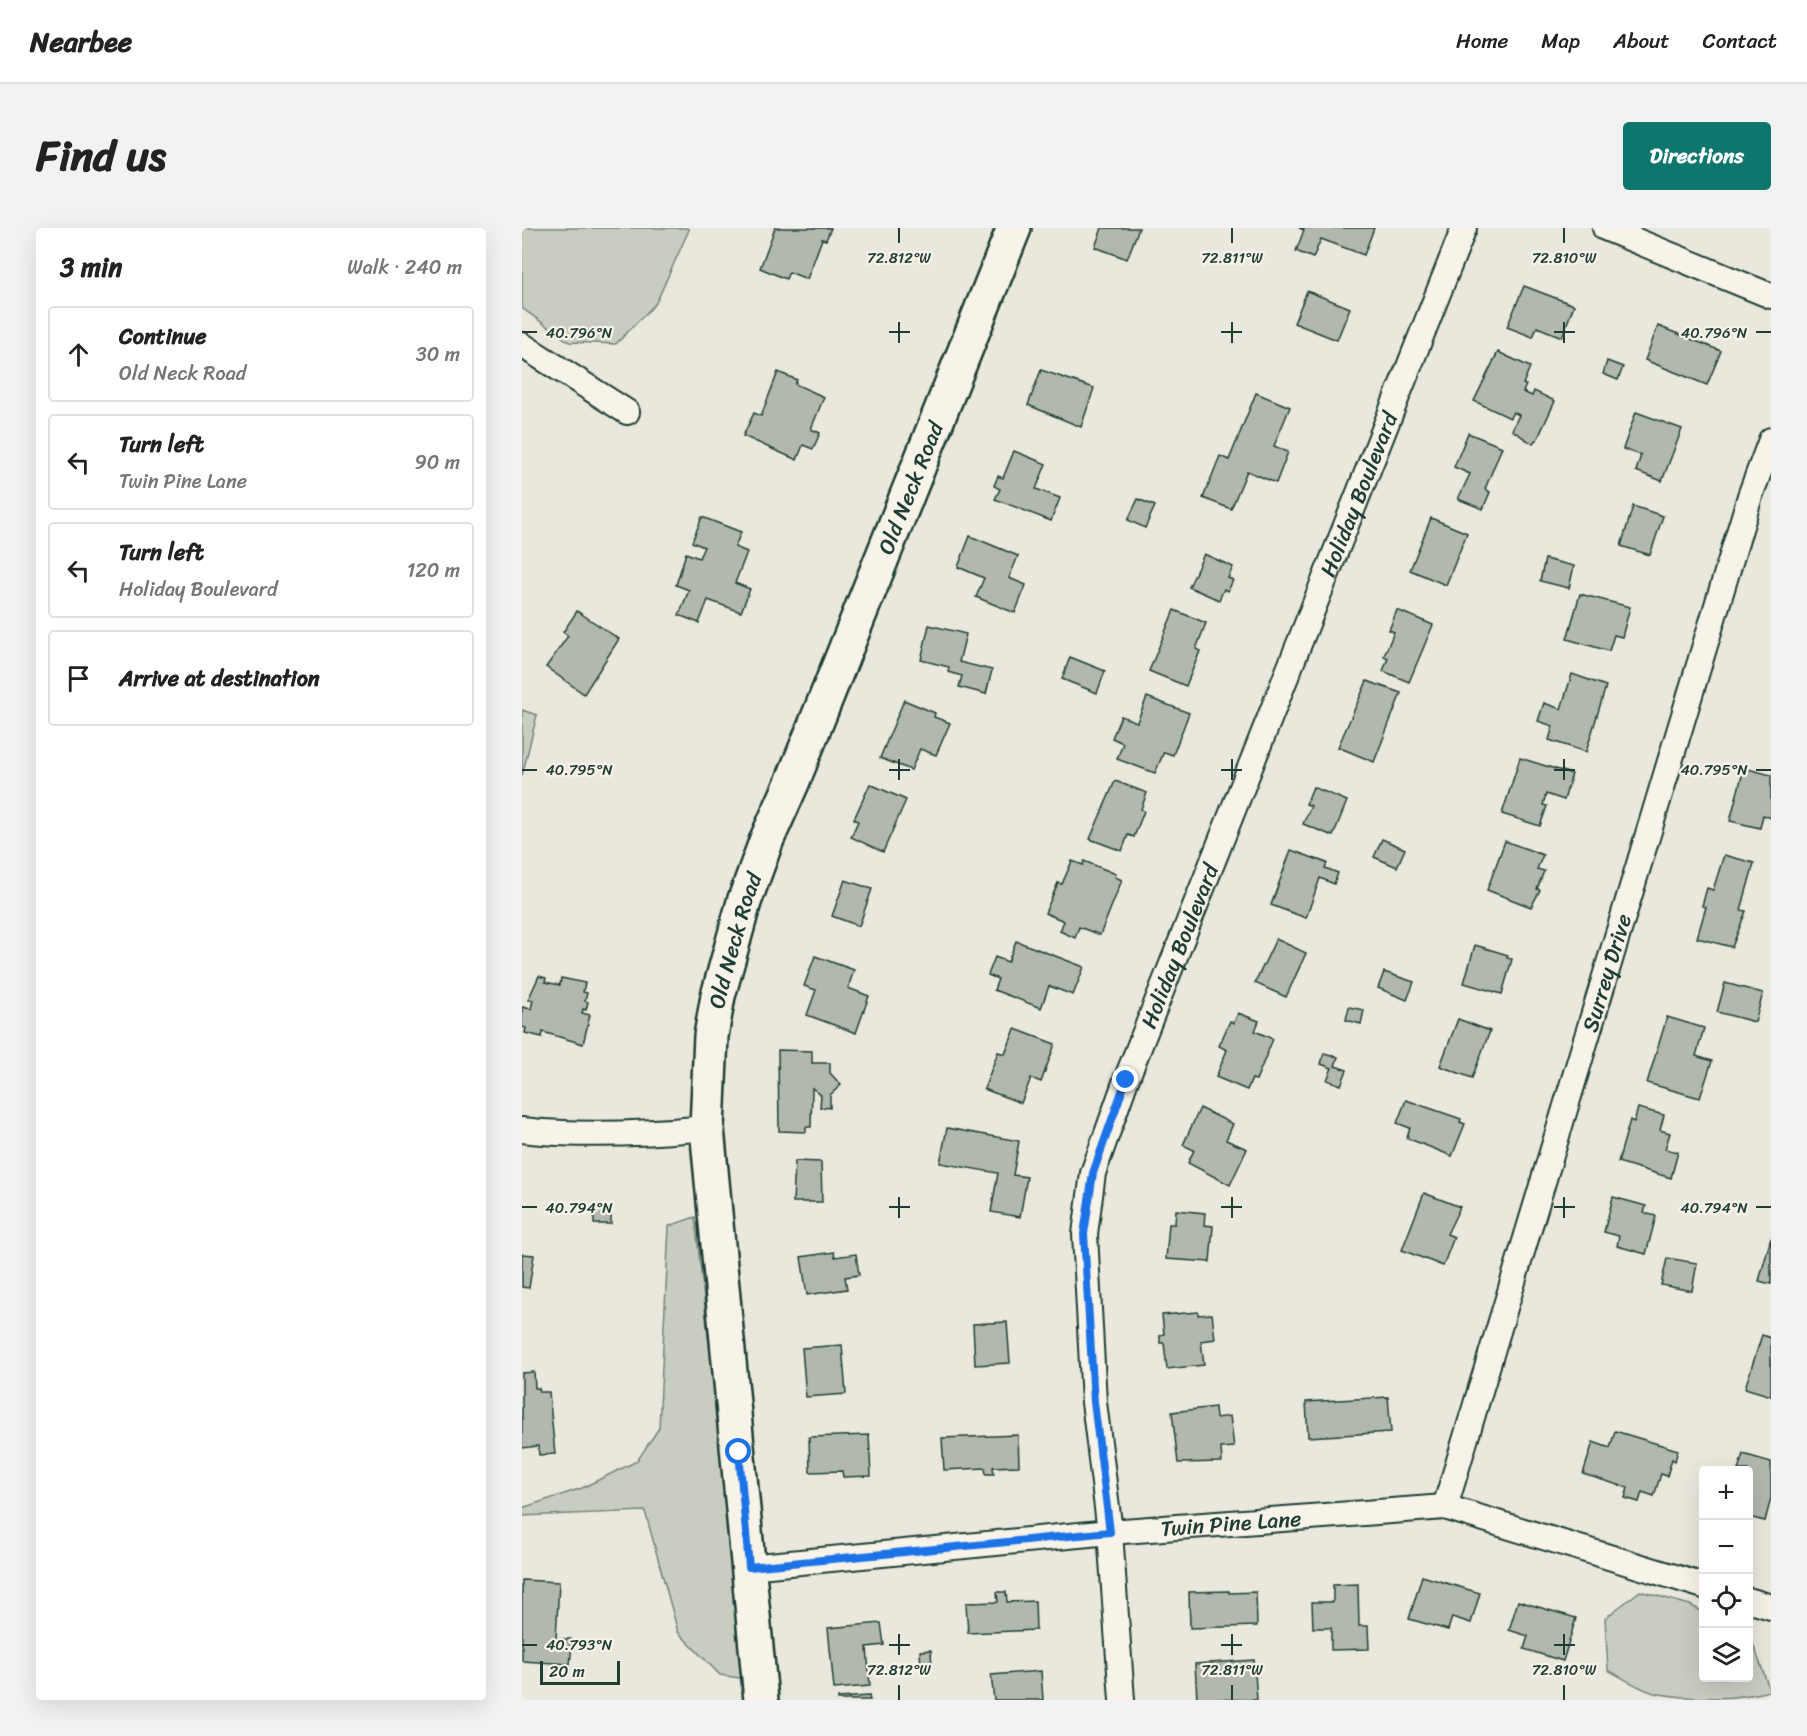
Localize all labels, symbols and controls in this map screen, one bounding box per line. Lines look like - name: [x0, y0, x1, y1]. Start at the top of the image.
- text: Nearbee: [30, 17, 132, 66]
- text: Home: [1456, 22, 1508, 60]
- text: Map: [1541, 22, 1580, 60]
- text: About: [1613, 22, 1670, 60]
- text: Contact: [1703, 22, 1777, 60]
- text: Find us: [36, 119, 166, 193]
- button: Directions: [1623, 122, 1771, 190]
- text: 3 min: [60, 244, 122, 290]
- text: 72.812°W: [867, 245, 931, 271]
- text: 72.811°W: [1201, 245, 1263, 271]
- text: 72.810°W: [1532, 245, 1597, 271]
- text: Walk · 240 m: [347, 250, 462, 285]
- text: Continue: [119, 317, 207, 356]
- text: 40.796°N: [546, 320, 613, 346]
- text: 40.796°N: [1681, 320, 1748, 346]
- text: 30 m: [416, 337, 460, 372]
- icon: ahead: [62, 338, 95, 371]
- text: Old Neck Road: [119, 356, 246, 391]
- street label: Holiday Boulevard: [1309, 405, 1410, 583]
- street label: Old Neck Road: [866, 415, 955, 560]
- text: Turn left: [119, 425, 204, 464]
- text: 90 m: [415, 445, 460, 480]
- icon: left: [62, 446, 95, 479]
- text: Twin Pine Lane: [119, 464, 247, 499]
- text: Turn left: [119, 533, 204, 572]
- text: 120 m: [407, 553, 460, 588]
- icon: left: [62, 554, 95, 587]
- text: Holiday Boulevard: [119, 572, 277, 607]
- text: Arrive at destination: [119, 659, 320, 698]
- icon: arrive: [62, 662, 95, 695]
- text: 40.795°N: [545, 757, 613, 783]
- text: 40.795°N: [1680, 757, 1748, 783]
- street label: Holiday Boulevard: [1129, 857, 1230, 1034]
- street label: Old Neck Road: [697, 866, 774, 1012]
- street label: Surrey Drive: [1570, 909, 1643, 1037]
- route end: [1112, 1066, 1138, 1092]
- text: 40.794°N: [545, 1195, 613, 1221]
- text: 40.794°N: [1680, 1195, 1748, 1221]
- route start: [725, 1438, 751, 1464]
- map controls: [1699, 1466, 1753, 1682]
- button: +: [1699, 1466, 1753, 1520]
- street label: Twin Pine Lane: [1159, 1499, 1303, 1548]
- button: −: [1699, 1520, 1753, 1574]
- button: locate: [1699, 1574, 1753, 1628]
- button: layers: [1699, 1628, 1753, 1682]
- text: 40.793°N: [546, 1632, 613, 1658]
- text: 20 m: [549, 1657, 585, 1686]
- text: 72.812°W: [867, 1657, 931, 1683]
- text: 72.811°W: [1201, 1657, 1263, 1683]
- text: 72.810°W: [1532, 1657, 1597, 1683]
- scale bar: [540, 1658, 620, 1686]

